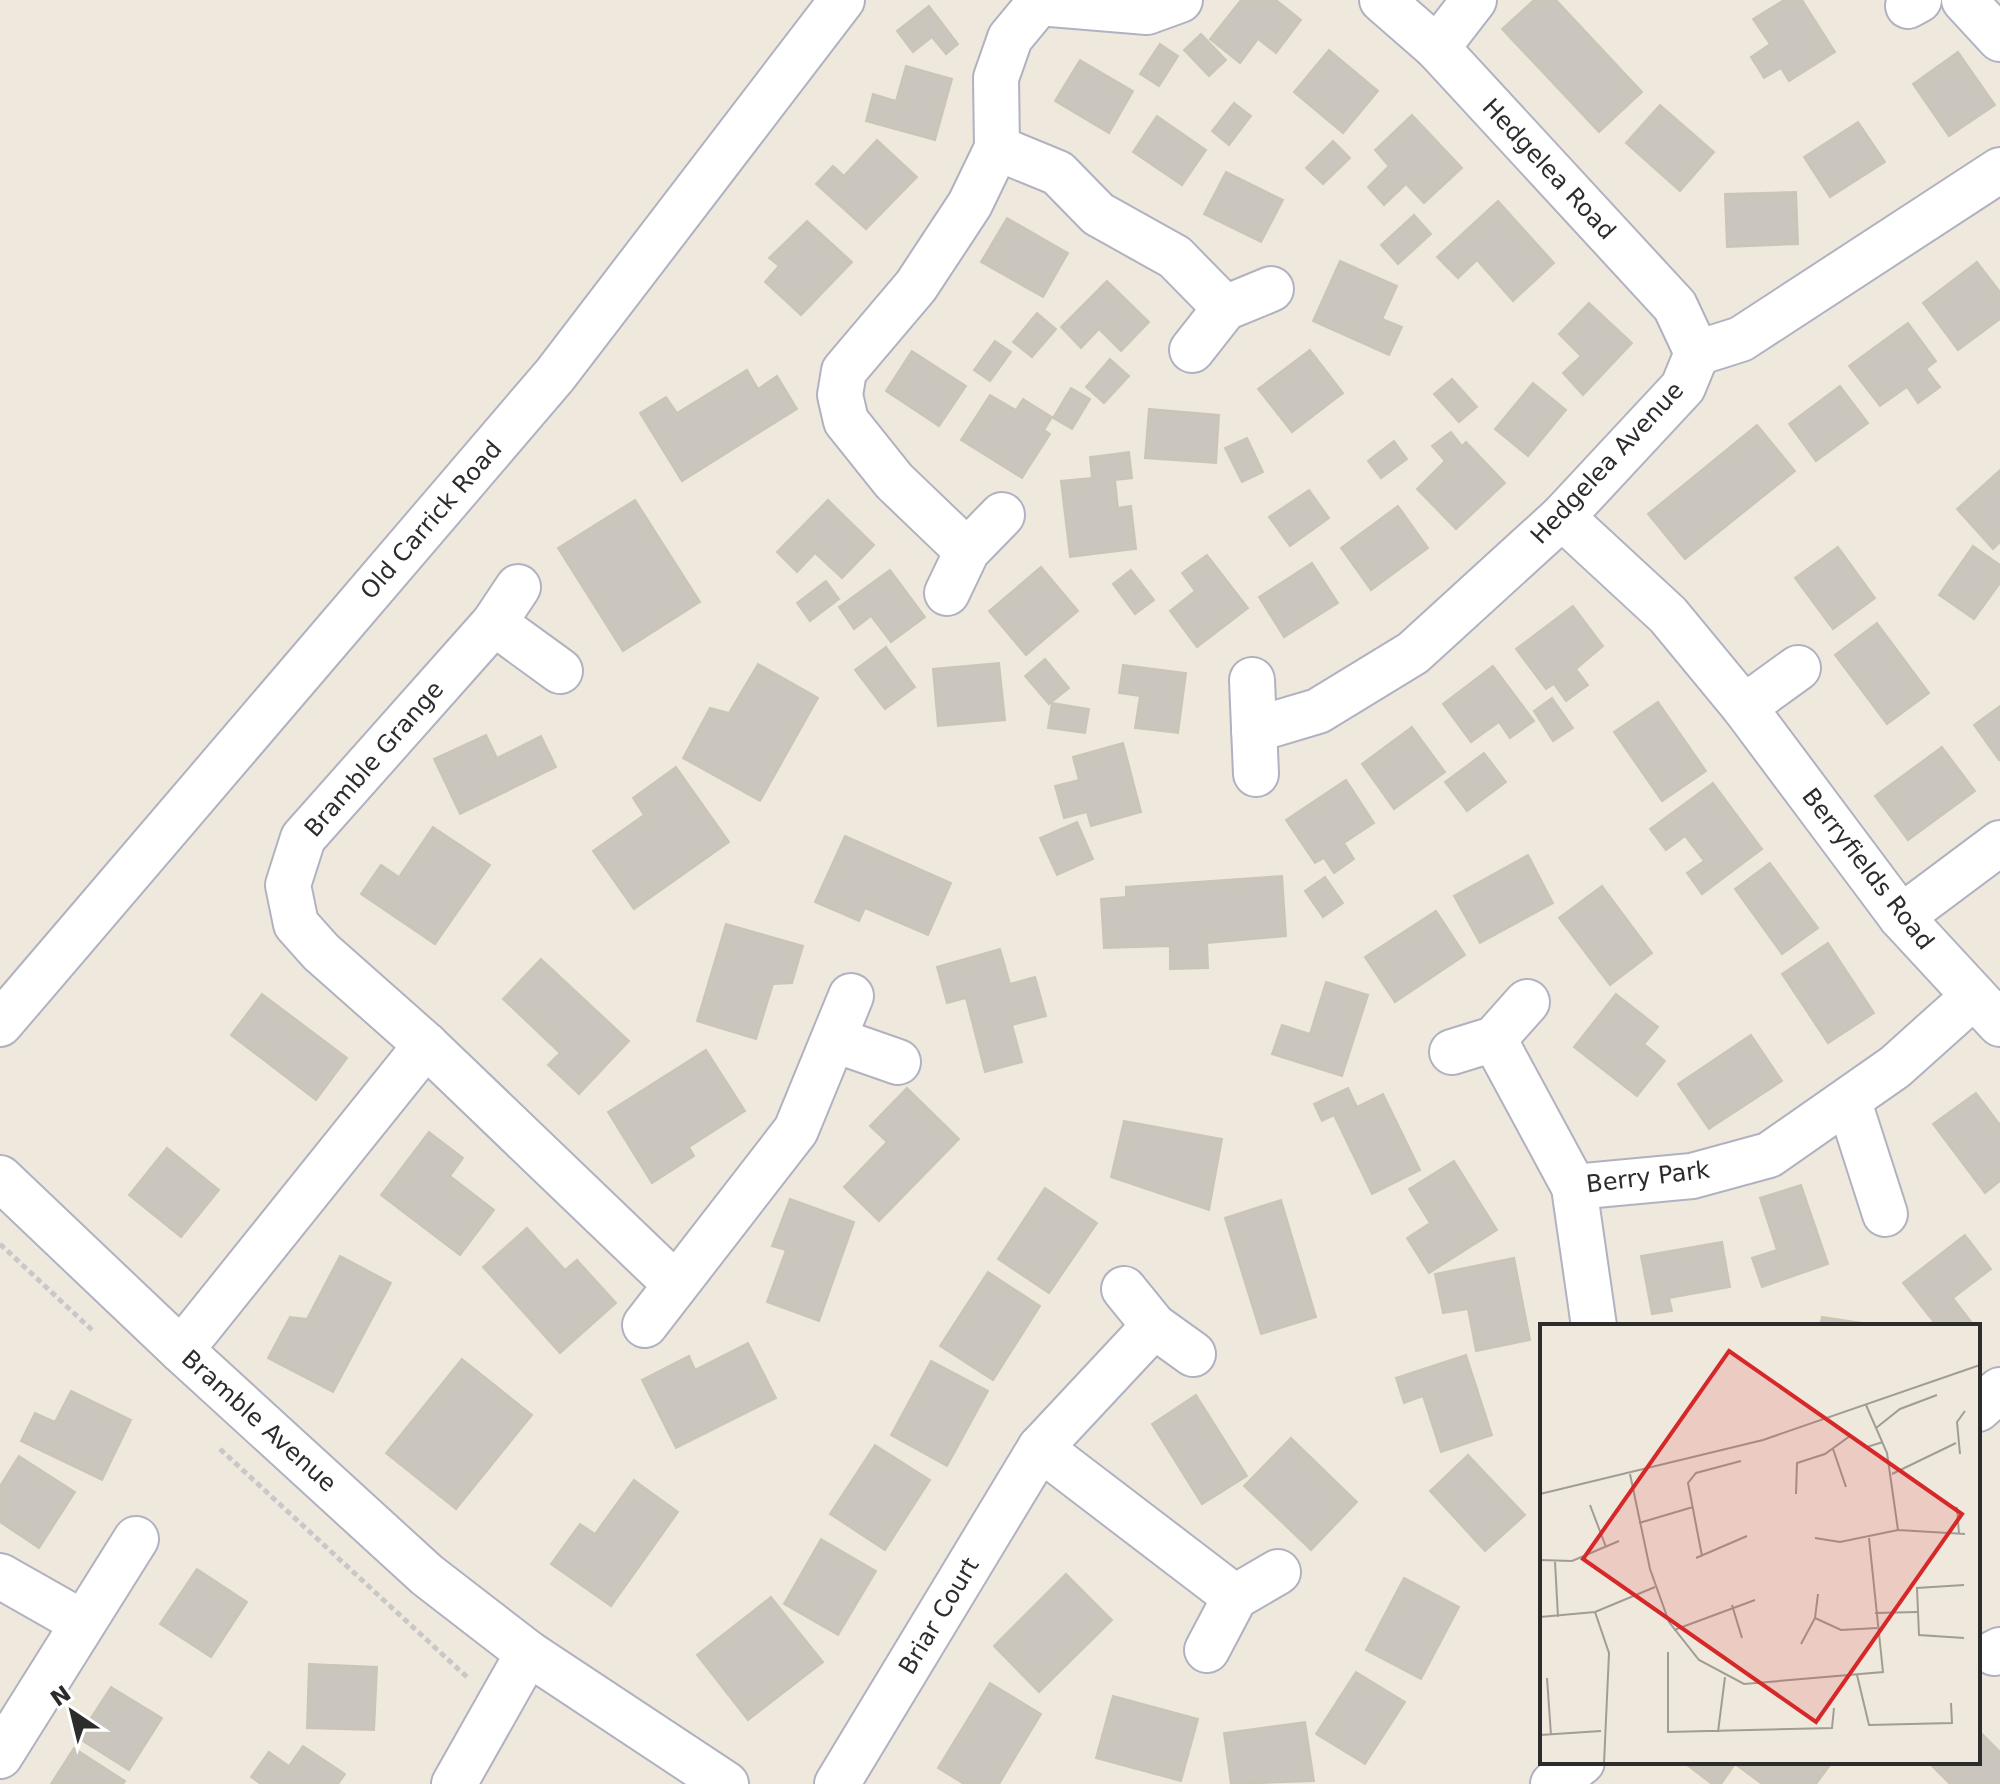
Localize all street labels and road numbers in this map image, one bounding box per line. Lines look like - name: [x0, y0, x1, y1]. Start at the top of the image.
- street label: Hedgelea Road: [1477, 93, 1621, 245]
- street label: Hedgelea Avenue: [1525, 376, 1689, 550]
- street label: Old Carrick Road: [355, 435, 507, 605]
- street label: Bramble Grange: [299, 675, 449, 843]
- street label: Berryfields Road: [1796, 783, 1940, 955]
- street label: Berry Park: [1585, 1156, 1711, 1198]
- street label: Bramble Avenue: [176, 1344, 342, 1498]
- street label: Briar Court: [893, 1553, 985, 1679]

